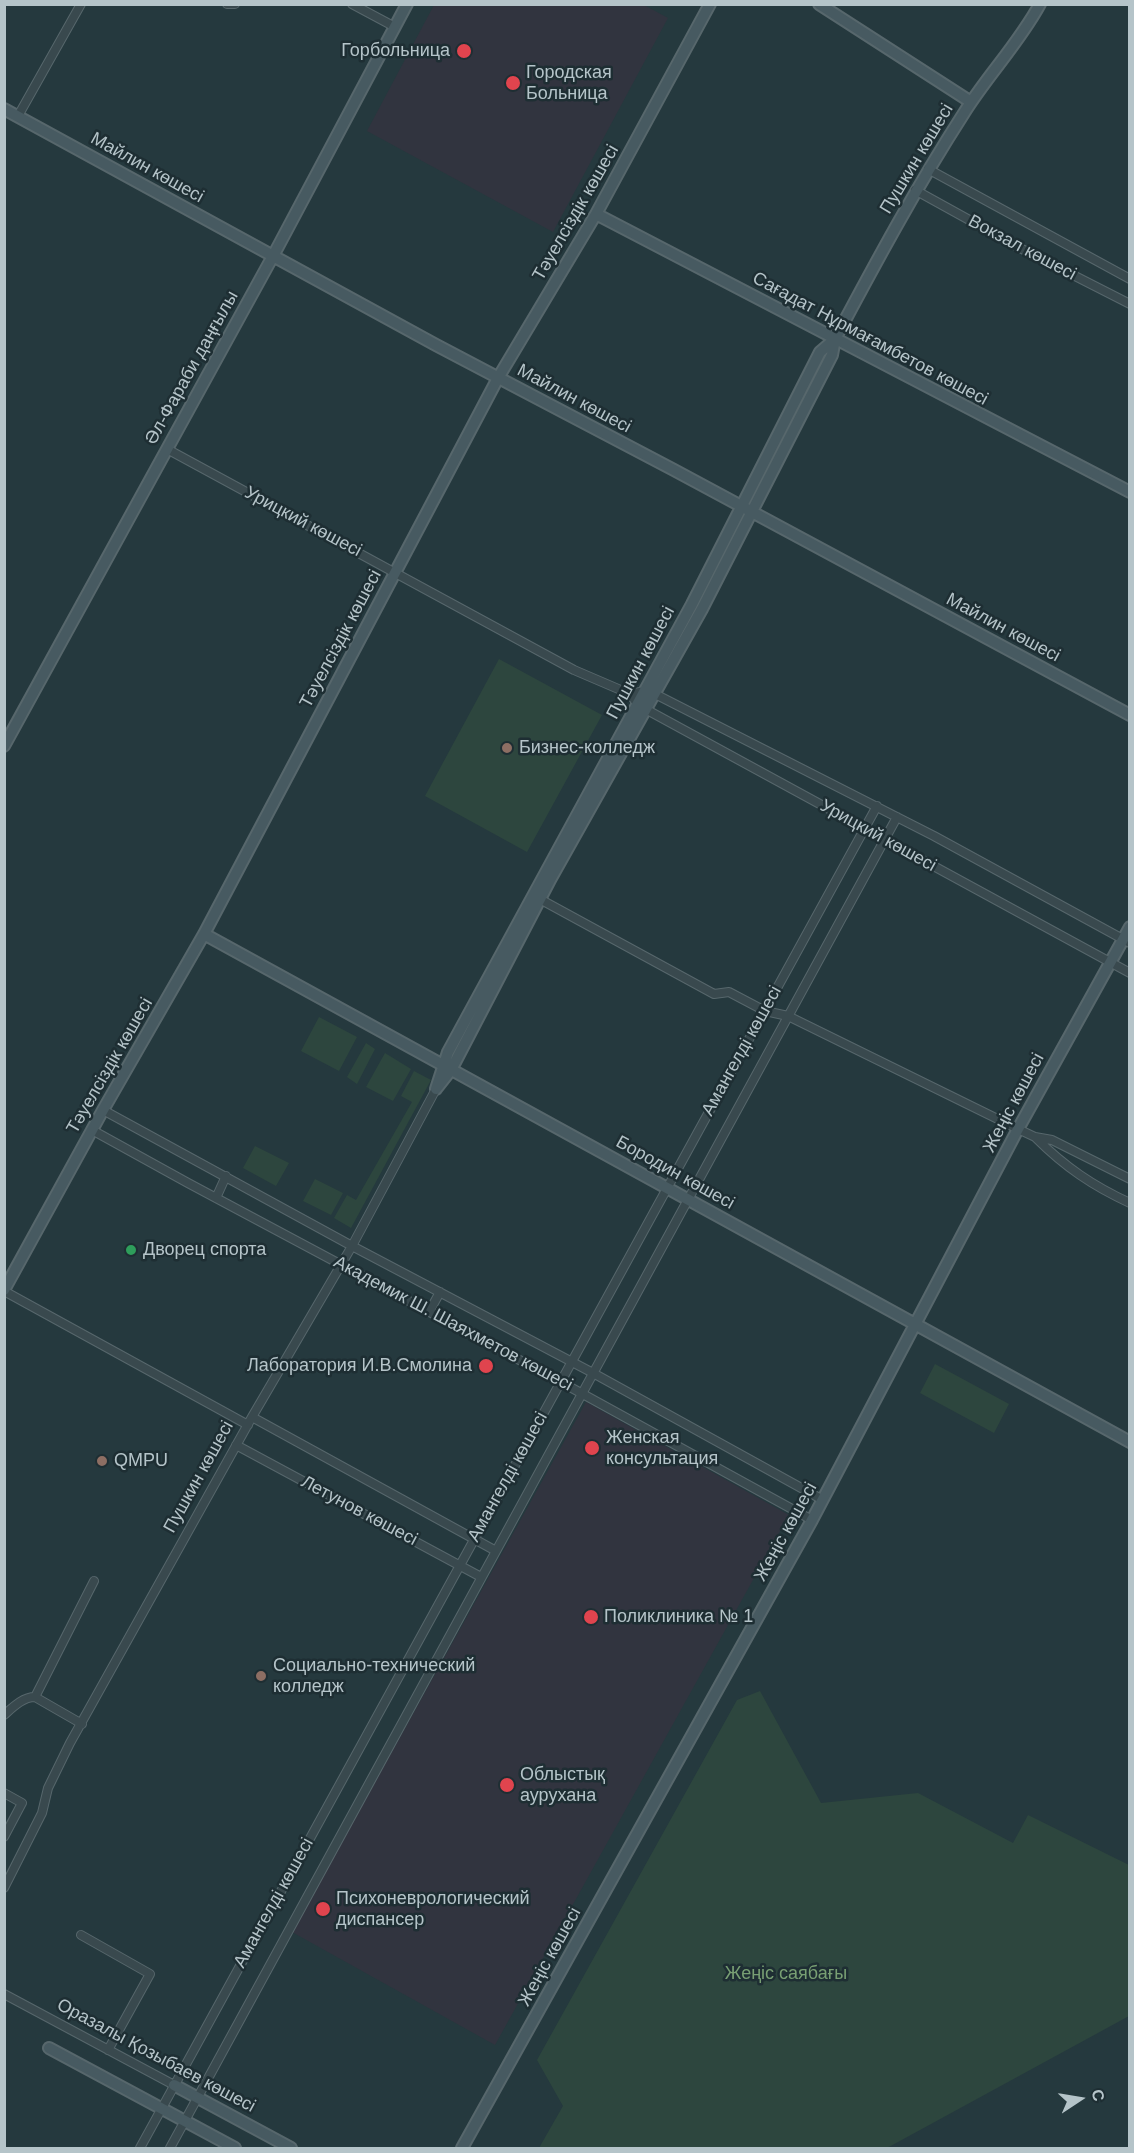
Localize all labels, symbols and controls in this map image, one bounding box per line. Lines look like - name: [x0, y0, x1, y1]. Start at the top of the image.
- place label: Горбольница: [341, 40, 450, 62]
- marker: Горбольница: [455, 42, 473, 60]
- place label: Городская Больница: [526, 62, 612, 104]
- marker: Городская Больница: [504, 74, 522, 92]
- street label: Пушкин көшесі: [876, 100, 958, 218]
- street label: Майлин көшесі: [87, 128, 207, 208]
- street label: Тәуелсіздік көшесі: [528, 141, 624, 285]
- street label: Вокзал көшесі: [964, 210, 1080, 286]
- street label: Сағадат Нұрмағамбетов көшесі: [748, 268, 992, 410]
- street label: Әл-Фараби даңғылы: [141, 287, 243, 449]
- street label: Майлин көшесі: [513, 360, 635, 438]
- street label: Урицкий көшесі: [241, 482, 365, 562]
- street label: Тәуелсіздік көшесі: [295, 566, 387, 712]
- street label: Майлин көшесі: [942, 589, 1064, 667]
- street label: Пушкин көшесі: [602, 603, 680, 723]
- place label: Бизнес-колледж: [519, 737, 655, 759]
- marker: Бизнес-колледж: [500, 741, 514, 755]
- street label: Урицкий көшесі: [816, 795, 940, 877]
- street label: Амангелді көшесі: [697, 982, 787, 1120]
- street label: Тәуелсіздік көшесі: [62, 994, 158, 1138]
- street label: Жеңіс көшесі: [979, 1050, 1049, 1156]
- street label: Бородин көшесі: [612, 1131, 738, 1215]
- place label: Дворец спорта: [143, 1239, 266, 1261]
- marker: Дворец спорта: [124, 1243, 138, 1257]
- street label: Академик Ш. Шаяхметов көшесі: [330, 1252, 576, 1396]
- place label: Лаборатория И.В.Смолина: [247, 1355, 472, 1377]
- marker: Лаборатория И.В.Смолина: [477, 1357, 495, 1375]
- street label: Амангелді көшесі: [463, 1408, 553, 1546]
- street label: Пушкин көшесі: [159, 1417, 239, 1537]
- place label: Женская консультация: [606, 1427, 718, 1470]
- marker: Женская консультация: [583, 1439, 601, 1457]
- place label: QMPU: [114, 1450, 168, 1472]
- marker: QMPU: [95, 1454, 109, 1468]
- street label: Летунов көшесі: [297, 1471, 421, 1551]
- street label: Жеңіс көшесі: [750, 1479, 822, 1585]
- place label: Поликлиника № 1: [604, 1606, 753, 1628]
- marker: Поликлиника № 1: [582, 1608, 600, 1626]
- place label: Социально-технический колледж: [273, 1655, 475, 1698]
- marker: Социально-технический колледж: [254, 1669, 268, 1683]
- place label: Облыстық аурухана: [520, 1764, 605, 1806]
- marker: Облыстық аурухана: [498, 1776, 516, 1794]
- street label: Амангелді көшесі: [229, 1834, 319, 1972]
- place label: Психоневрологический диспансер: [336, 1888, 530, 1930]
- marker: Психоневрологический диспансер: [314, 1900, 332, 1918]
- street label: Жеңіс көшесі: [514, 1904, 586, 2010]
- park label: Жеңіс саябағы: [725, 1963, 847, 1985]
- street label: Оразалы Қозыбаев көшесі: [53, 1994, 259, 2118]
- north arrow: [1050, 2069, 1110, 2129]
- text: С: [1089, 2088, 1108, 2103]

